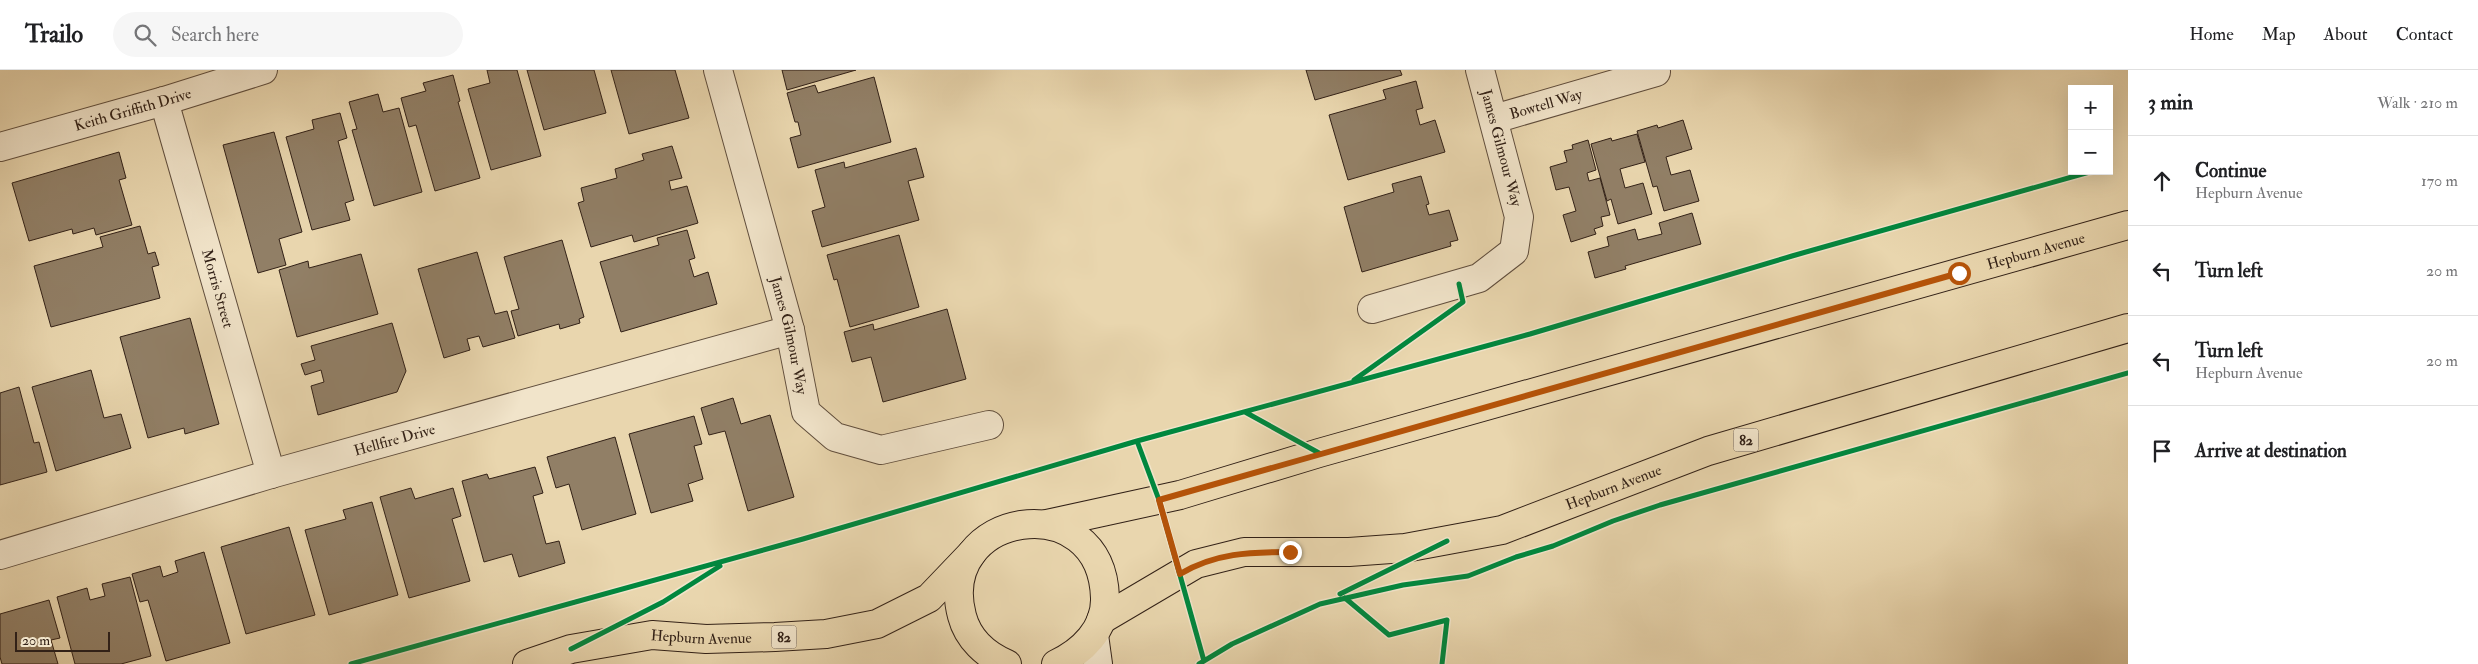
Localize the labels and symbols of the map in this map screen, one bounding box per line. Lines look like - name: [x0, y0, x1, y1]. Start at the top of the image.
- street label: Keith Griffith Drive: [72, 84, 194, 135]
- street label: Bowtell Way: [1507, 84, 1585, 124]
- street label: James Gilmour Way: [1475, 86, 1526, 209]
- street label: Hepburn Avenue: [1985, 228, 2087, 274]
- street label: Morris Street: [197, 247, 238, 330]
- route start: [1948, 262, 1971, 285]
- street label: James Gilmour Way: [765, 273, 812, 396]
- street label: Hellfire Drive: [352, 419, 437, 460]
- road number: 82: [1734, 428, 1758, 452]
- street label: Hepburn Avenue: [1563, 460, 1664, 514]
- route end: [1279, 541, 1302, 564]
- street label: Hepburn Avenue: [650, 625, 752, 649]
- road number: 82: [772, 626, 796, 648]
- scale bar: [15, 629, 110, 652]

